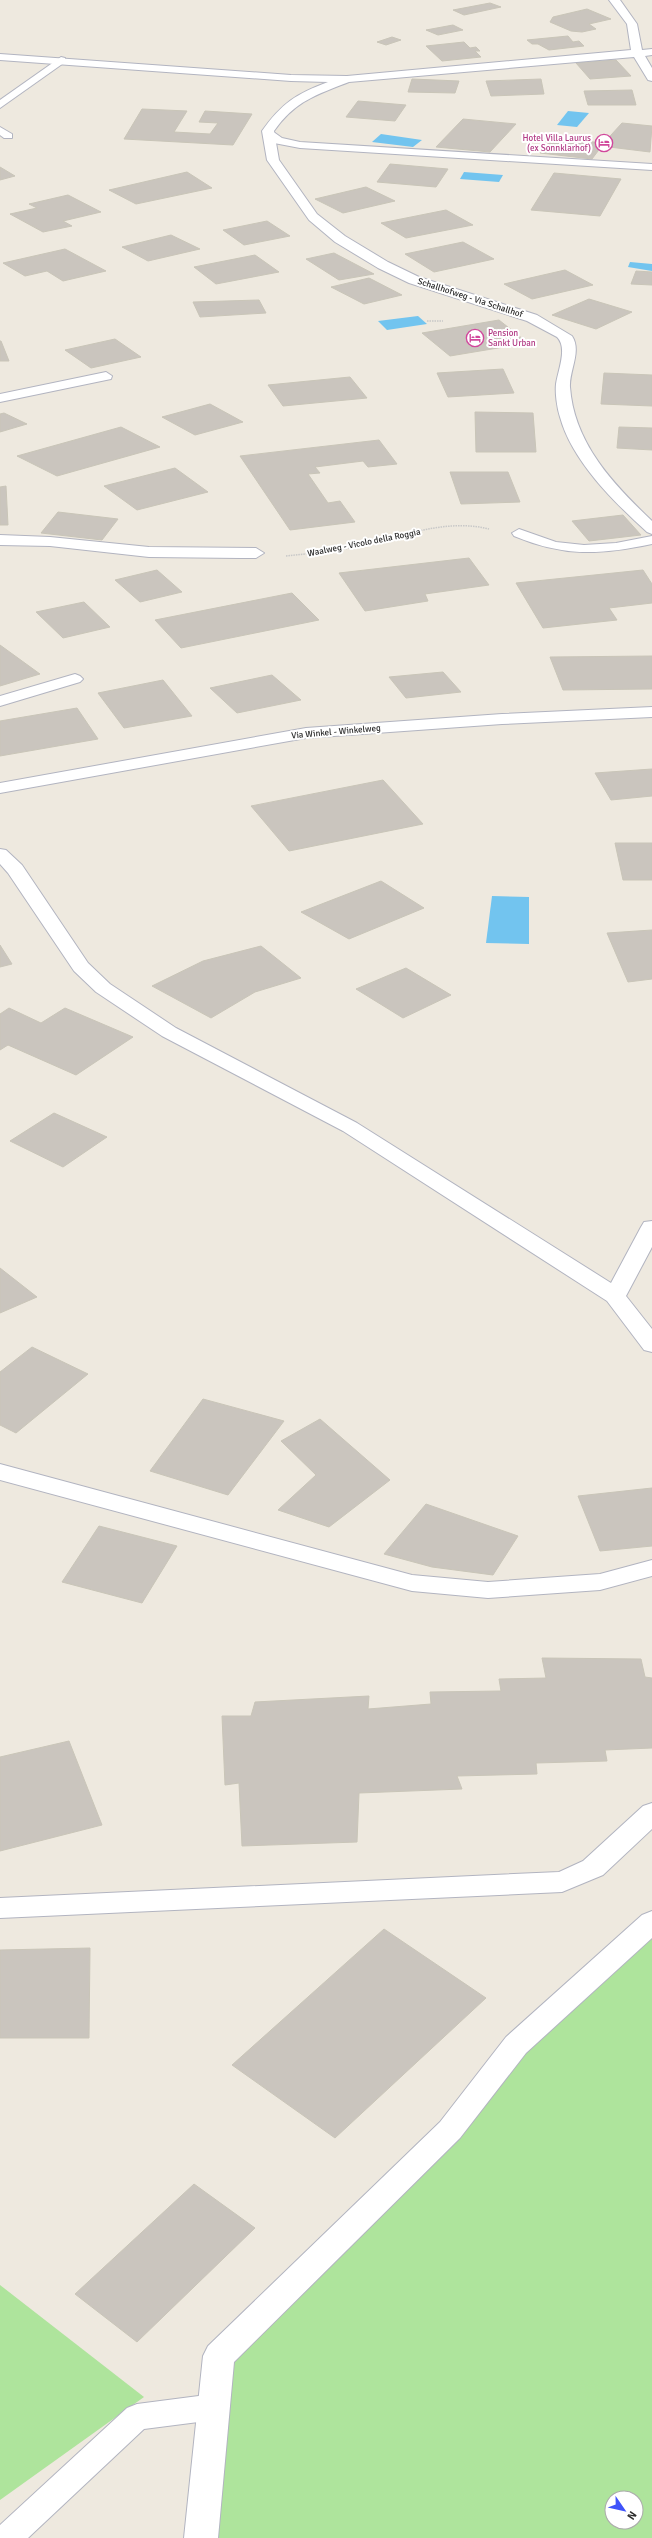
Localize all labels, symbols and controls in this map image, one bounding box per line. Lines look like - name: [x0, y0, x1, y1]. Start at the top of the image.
- place label: Hotel Villa Laurus (ex Sonnklarhof): [523, 133, 591, 154]
- hotel icon: Hotel Villa Laurus (ex Sonnklarhof): [594, 133, 614, 153]
- street label: Schallhofweg - Via Schallhof: [416, 276, 525, 321]
- hotel icon: Pension Sankt Urban: [465, 328, 485, 348]
- place label: Pension Sankt Urban: [488, 328, 536, 349]
- street label: Waalweg - Vicolo della Roggia: [307, 527, 422, 559]
- street label: Via Winkel - Winkelweg: [291, 723, 381, 741]
- north arrow: [604, 2490, 644, 2530]
- text: N: [624, 2509, 639, 2522]

